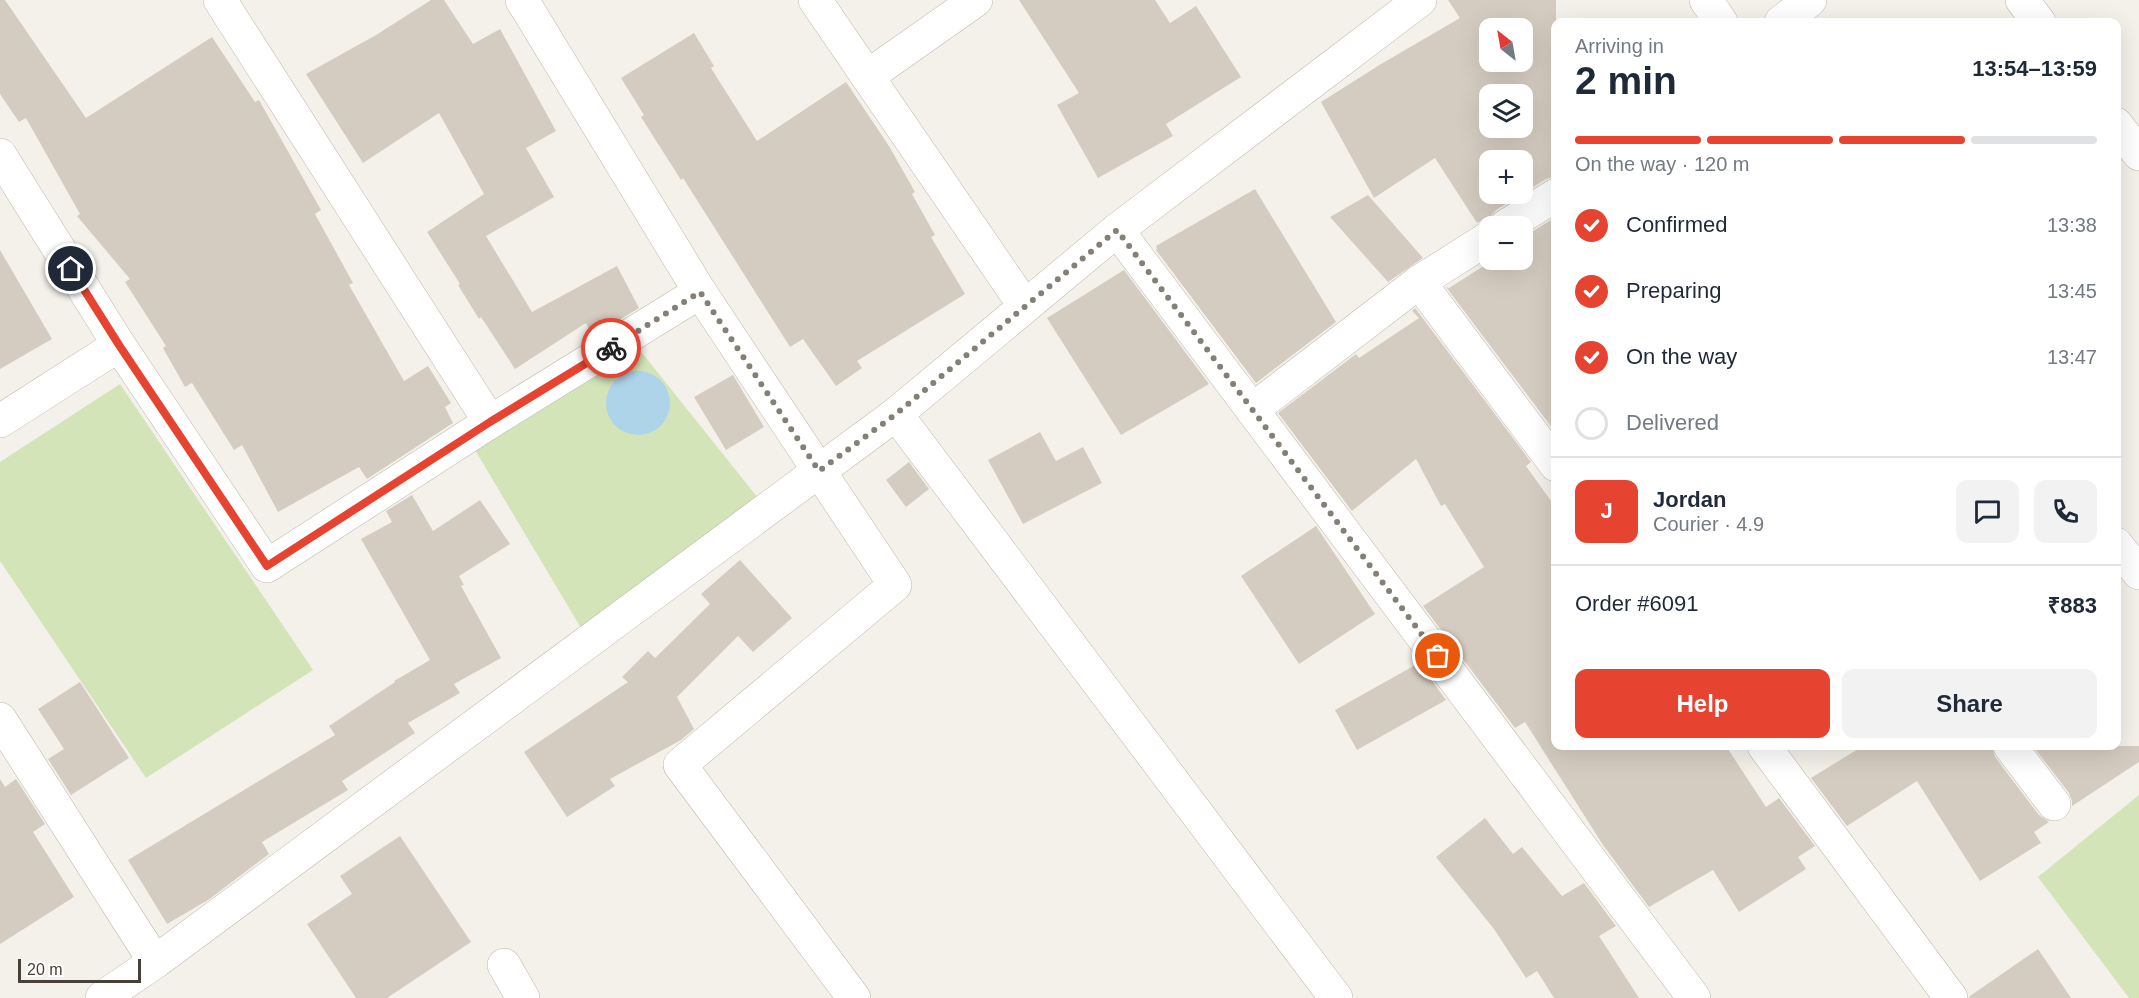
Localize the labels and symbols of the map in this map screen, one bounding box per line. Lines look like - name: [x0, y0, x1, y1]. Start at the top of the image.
- north arrow: [1479, 18, 1533, 72]
- pin: [45, 243, 96, 294]
- courier: [581, 318, 641, 378]
- pin: [1412, 630, 1463, 681]
- scale bar: [18, 956, 141, 984]

